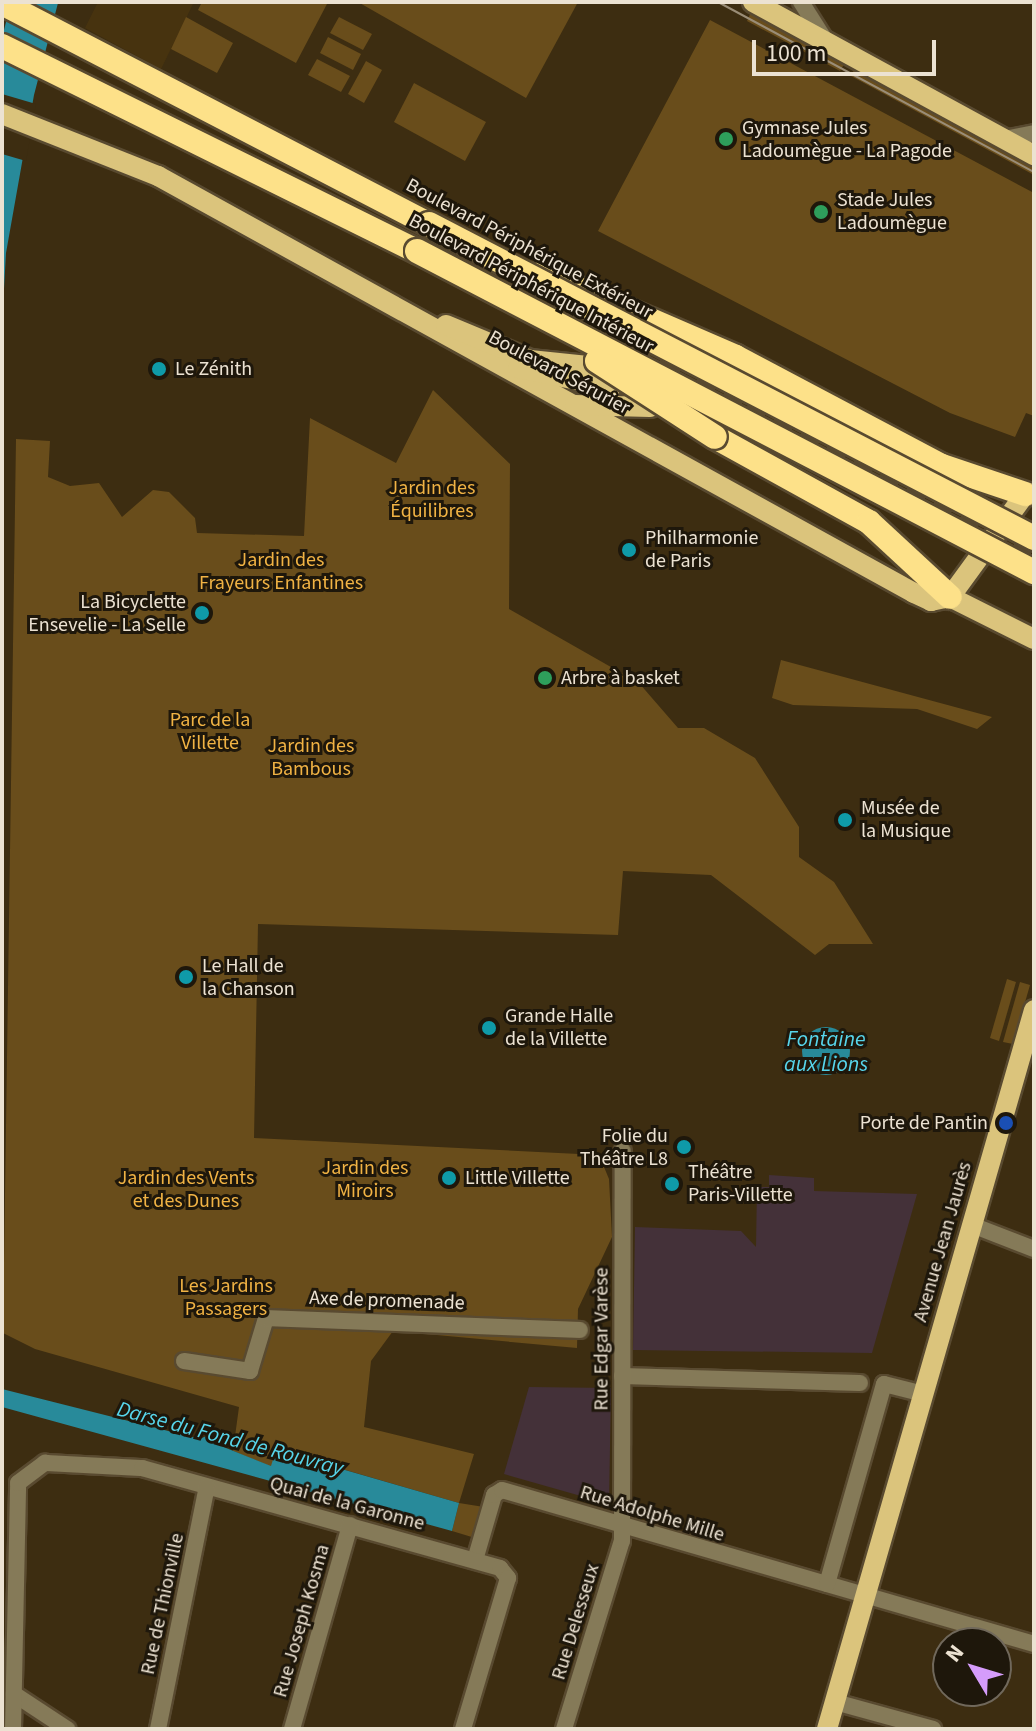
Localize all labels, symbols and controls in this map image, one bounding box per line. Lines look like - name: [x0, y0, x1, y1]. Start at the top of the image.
- scale bar: [756, 24, 940, 74]
- text: 100 m: [766, 36, 826, 71]
- place label: Gymnase Jules Ladoumègue - La Pagode: [742, 116, 952, 163]
- marker: Gymnase Jules Ladoumègue - La Pagode: [717, 130, 735, 148]
- street label: Boulevard Périphérique Extérieur: [401, 174, 657, 324]
- place label: Stade Jules Ladoumègue: [837, 188, 947, 235]
- marker: Stade Jules Ladoumègue: [812, 203, 830, 221]
- street label: Boulevard Périphérique Intérieur: [404, 209, 658, 359]
- street label: Boulevard Sérurier: [484, 326, 634, 420]
- place label: Le Zénith: [175, 357, 252, 381]
- marker: Le Zénith: [150, 360, 168, 378]
- park label: Jardin des Équilibres: [389, 476, 475, 523]
- place label: Philharmonie de Paris: [645, 526, 758, 573]
- marker: Philharmonie de Paris: [620, 541, 638, 559]
- park label: Jardin des Frayeurs Enfantines: [199, 549, 363, 596]
- place label: La Bicyclette Ensevelie - La Selle: [28, 590, 186, 637]
- marker: La Bicyclette Ensevelie - La Selle: [193, 604, 211, 622]
- place label: Arbre à basket: [561, 666, 680, 690]
- marker: Arbre à basket: [536, 669, 554, 687]
- park label: Parc de la Villette: [170, 708, 250, 755]
- park label: Jardin des Bambous: [268, 734, 354, 781]
- place label: Musée de la Musique: [861, 796, 951, 843]
- marker: Musée de la Musique: [836, 811, 854, 829]
- place label: Le Hall de la Chanson: [202, 954, 295, 1001]
- marker: Le Hall de la Chanson: [177, 968, 195, 986]
- place label: Grande Halle de la Villette: [505, 1004, 613, 1051]
- marker: Grande Halle de la Villette: [480, 1019, 498, 1037]
- water label: Fontaine aux Lions: [784, 1026, 868, 1078]
- place label: Porte de Pantin: [860, 1111, 988, 1135]
- marker: Porte de Pantin: [995, 1112, 1017, 1134]
- place label: Folie du Théâtre L8: [580, 1124, 668, 1171]
- marker: Folie du Théâtre L8: [675, 1138, 693, 1156]
- park label: Jardin des Miroirs: [322, 1157, 408, 1204]
- street label: Avenue Jean Jaurès: [909, 1159, 977, 1325]
- place label: Théâtre Paris-Villette: [688, 1160, 793, 1207]
- park label: Jardin des Vents et des Dunes: [118, 1166, 254, 1213]
- place label: Little Villette: [465, 1166, 570, 1190]
- marker: Little Villette: [440, 1169, 458, 1187]
- marker: Théâtre Paris-Villette: [663, 1175, 681, 1193]
- street label: Rue Edgar Varèse: [590, 1267, 614, 1411]
- park label: Les Jardins Passagers: [179, 1275, 273, 1322]
- street label: Axe de promenade: [309, 1286, 465, 1316]
- water label: Darse du Fond de Rouvray: [114, 1396, 346, 1482]
- street label: Quai de la Garonne: [267, 1472, 427, 1536]
- street label: Rue Adolphe Mille: [577, 1481, 727, 1547]
- street label: Rue de Thionville: [136, 1531, 190, 1677]
- street label: Rue Joseph Kosma: [269, 1542, 335, 1700]
- street label: Rue Delesseux: [547, 1561, 605, 1683]
- north arrow: [932, 1627, 1012, 1707]
- text: N: [938, 1638, 972, 1669]

